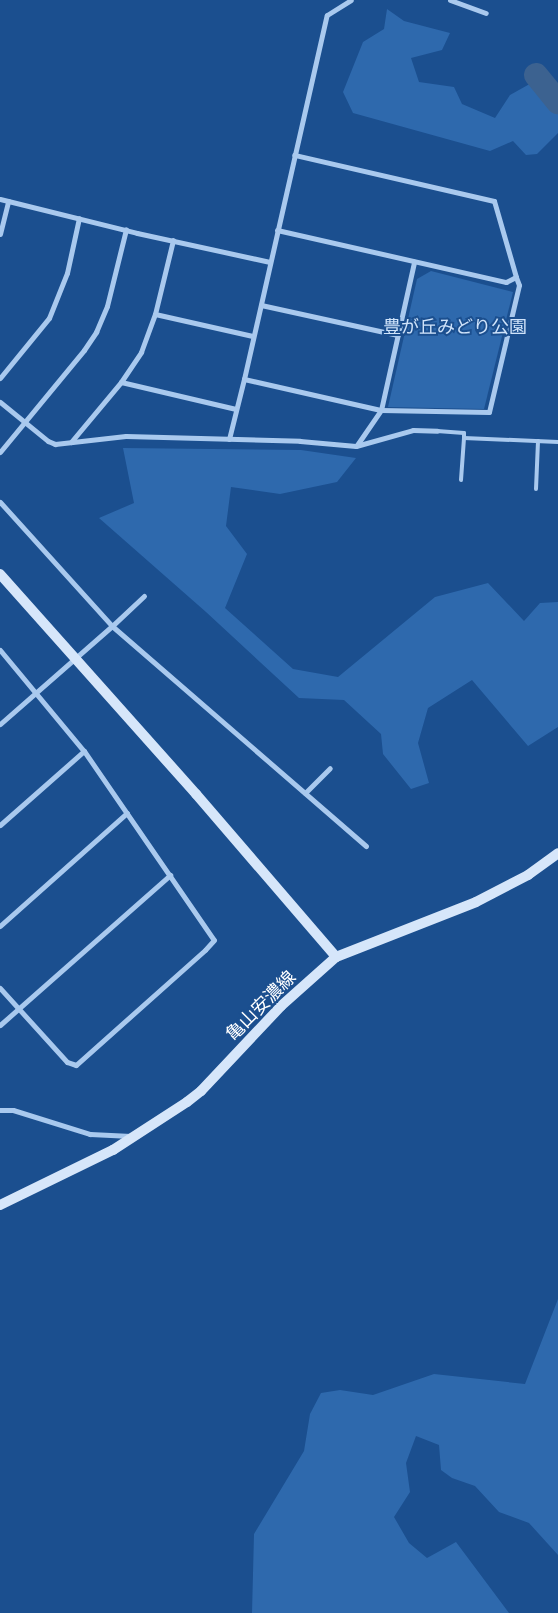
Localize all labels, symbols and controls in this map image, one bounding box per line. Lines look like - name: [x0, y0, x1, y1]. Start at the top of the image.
- park label: 豊が丘みどり公園: [383, 316, 527, 338]
- street label: 亀山安濃線: [222, 967, 300, 1045]

